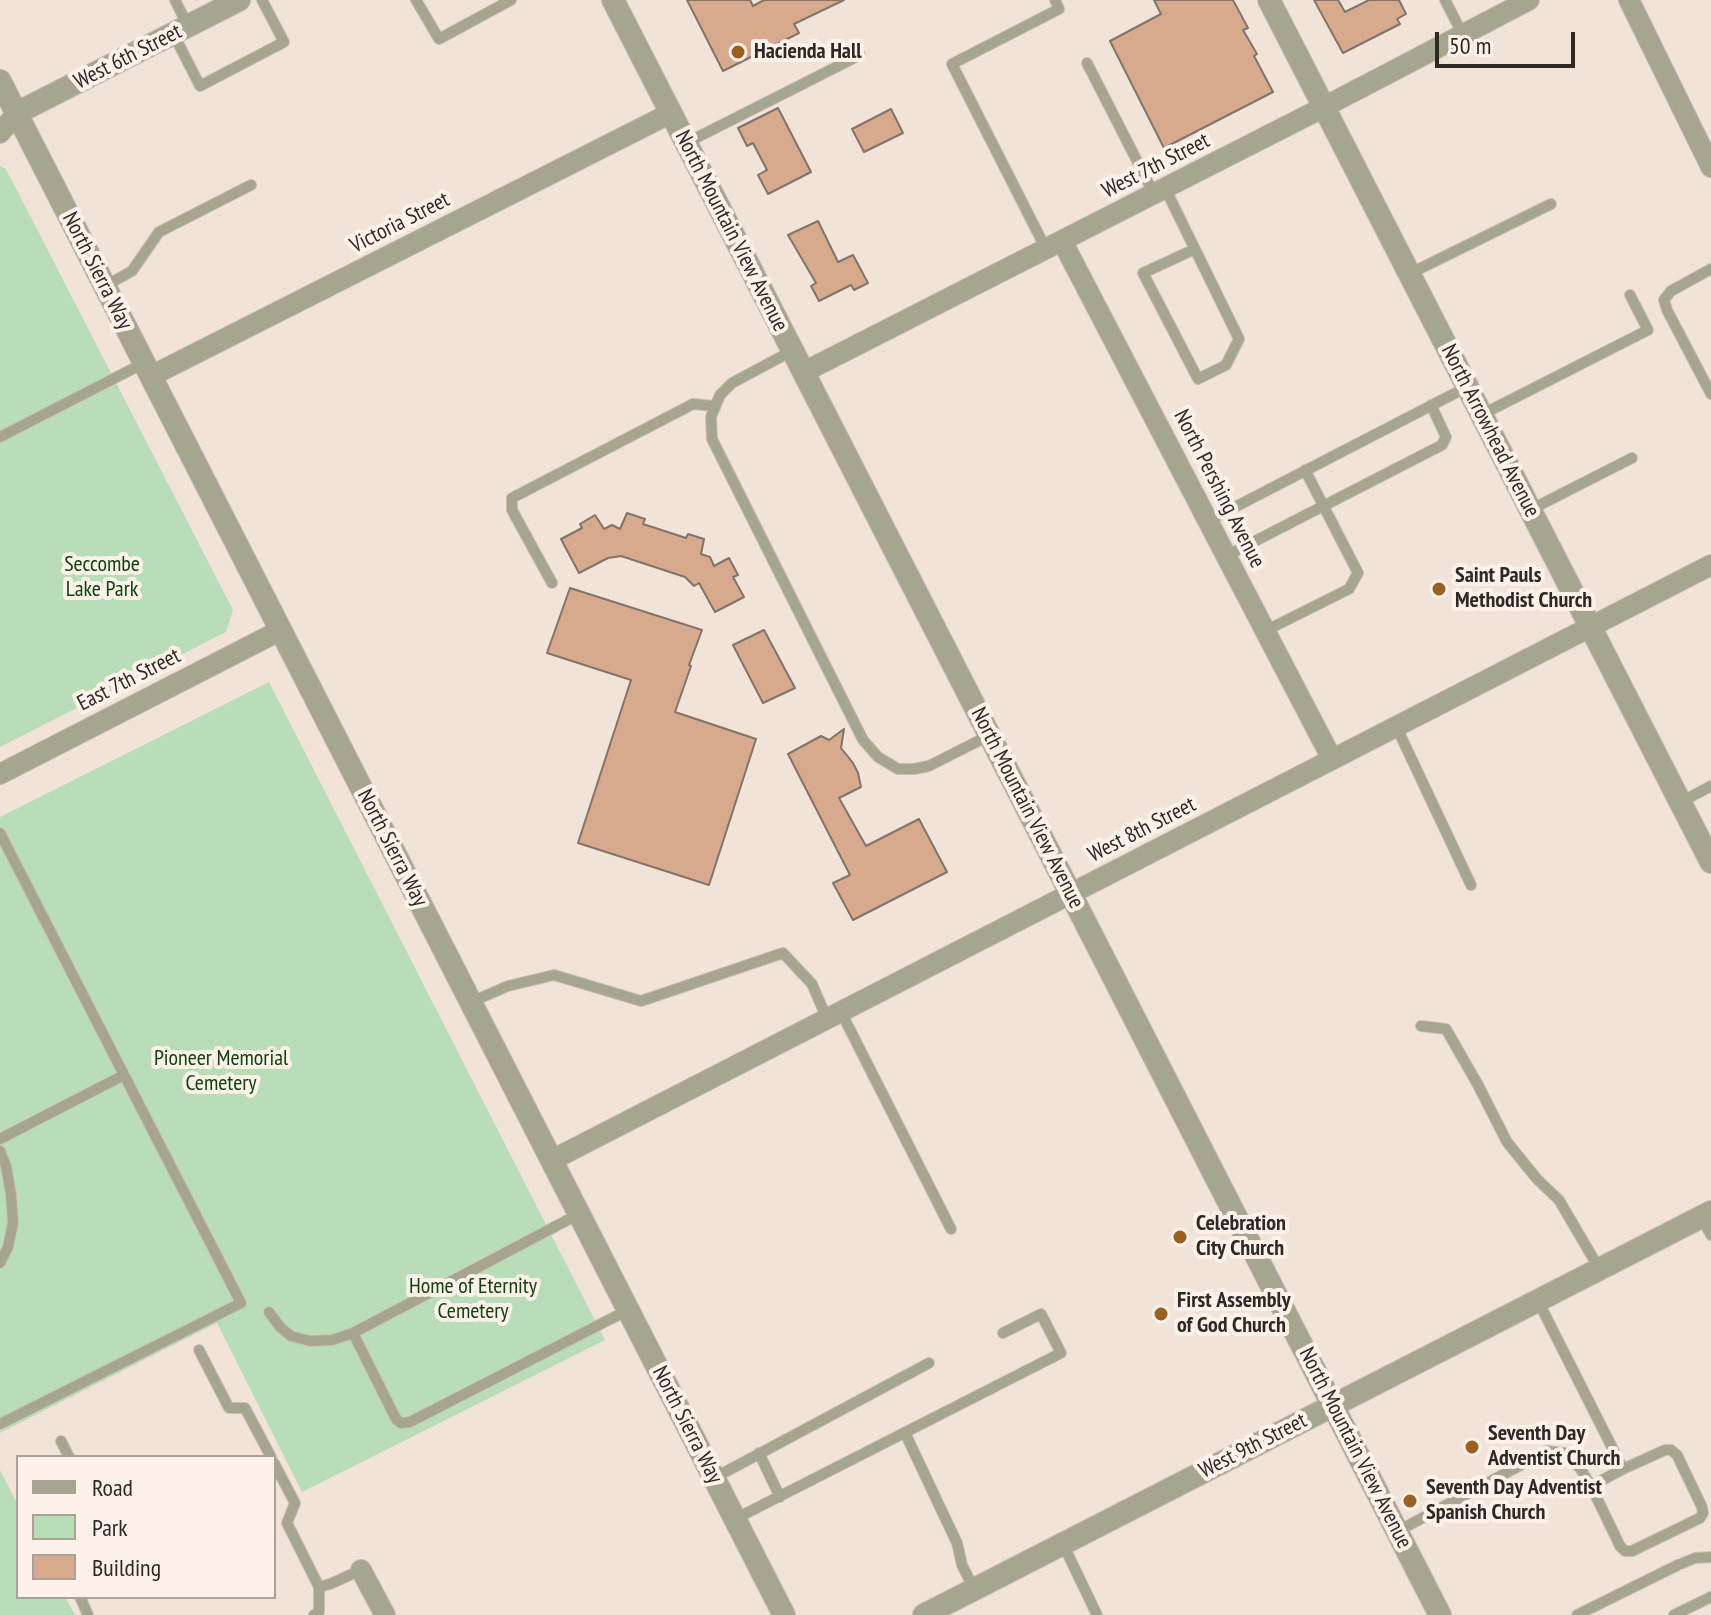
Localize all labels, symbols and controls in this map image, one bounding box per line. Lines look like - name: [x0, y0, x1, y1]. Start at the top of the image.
- scale bar: [1439, 16, 1579, 66]
- street label: West 6th Street: [70, 19, 186, 95]
- text: 50 m: [1449, 30, 1491, 61]
- place label: Hacienda Hall: [754, 39, 862, 65]
- marker: Hacienda Hall: [729, 43, 747, 61]
- street label: North Mountain View Avenue: [669, 126, 793, 336]
- street label: West 7th Street: [1098, 128, 1214, 204]
- street label: Victoria Street: [346, 187, 454, 259]
- street label: North Sierra Way: [56, 208, 138, 334]
- street label: North Arrowhead Avenue: [1435, 340, 1545, 522]
- street label: North Pershing Avenue: [1168, 405, 1270, 573]
- park label: Seccombe Lake Park: [64, 552, 140, 604]
- place label: Saint Pauls Methodist Church: [1455, 563, 1592, 614]
- marker: Saint Pauls Methodist Church: [1430, 580, 1448, 598]
- street label: East 7th Street: [73, 643, 185, 717]
- street label: North Mountain View Avenue: [965, 703, 1089, 913]
- street label: North Sierra Way: [351, 785, 433, 911]
- street label: West 8th Street: [1084, 792, 1200, 868]
- park label: Pioneer Memorial Cemetery: [154, 1046, 288, 1098]
- place label: Celebration City Church: [1196, 1211, 1286, 1262]
- marker: Celebration City Church: [1171, 1228, 1189, 1246]
- park label: Home of Eternity Cemetery: [409, 1274, 537, 1326]
- place label: First Assembly of God Church: [1177, 1288, 1291, 1340]
- marker: First Assembly of God Church: [1152, 1305, 1170, 1323]
- street label: North Mountain View Avenue: [1293, 1343, 1417, 1553]
- street label: North Sierra Way: [646, 1362, 728, 1488]
- street label: West 9th Street: [1195, 1408, 1311, 1484]
- place label: Seventh Day Adventist Church: [1488, 1421, 1620, 1472]
- marker: Seventh Day Adventist Church: [1463, 1438, 1481, 1456]
- legend: [16, 1455, 276, 1599]
- text: Road: [92, 1472, 133, 1503]
- place label: Seventh Day Adventist Spanish Church: [1426, 1475, 1602, 1526]
- marker: Seventh Day Adventist Spanish Church: [1401, 1492, 1419, 1510]
- text: Park: [92, 1512, 128, 1543]
- text: Building: [92, 1552, 161, 1583]

